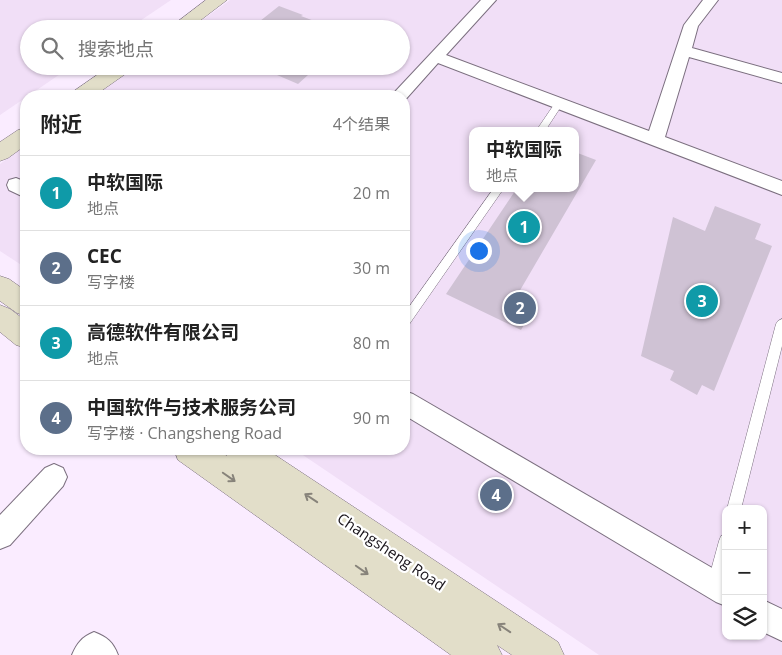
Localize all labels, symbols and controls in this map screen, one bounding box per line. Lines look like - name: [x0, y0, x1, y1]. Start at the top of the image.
- search box: [20, 20, 410, 75]
- icon: search: [38, 34, 66, 62]
- text: 搜索地点: [78, 36, 154, 62]
- text: 附近: [40, 110, 82, 138]
- text: 4个结果: [333, 113, 390, 135]
- popup: [469, 127, 579, 192]
- text: 中软国际: [486, 136, 562, 162]
- text: 地点: [486, 164, 518, 186]
- text: 中软国际: [87, 169, 163, 195]
- text: 1: [51, 182, 61, 204]
- text: 20 m: [353, 182, 390, 204]
- text: 地点: [87, 197, 119, 219]
- pin: 1: [508, 208, 540, 246]
- your location: [466, 238, 492, 264]
- text: CEC: [87, 243, 122, 269]
- text: 2: [51, 257, 61, 279]
- text: 30 m: [353, 257, 390, 279]
- text: 写字楼: [87, 271, 135, 293]
- pin: 3: [686, 282, 718, 320]
- pin: 2: [504, 289, 536, 327]
- text: 高德软件有限公司: [87, 319, 239, 345]
- text: 3: [51, 332, 61, 354]
- text: 80 m: [353, 332, 390, 354]
- text: 地点: [87, 347, 119, 369]
- text: 中国软件与技术服务公司: [87, 394, 296, 420]
- text: 4: [51, 407, 61, 429]
- text: 90 m: [353, 407, 390, 429]
- text: 写字楼 · Changsheng Road: [87, 422, 282, 444]
- one-way arrow: [221, 472, 235, 482]
- pin: 4: [480, 476, 512, 514]
- one-way arrow: [304, 493, 318, 503]
- map controls: [722, 505, 767, 640]
- button: +: [722, 505, 767, 550]
- street label: Changsheng Road: [334, 508, 449, 595]
- button: −: [722, 550, 767, 595]
- one-way arrow: [355, 565, 369, 575]
- button: layers: [722, 595, 767, 640]
- one-way arrow: [497, 623, 511, 633]

